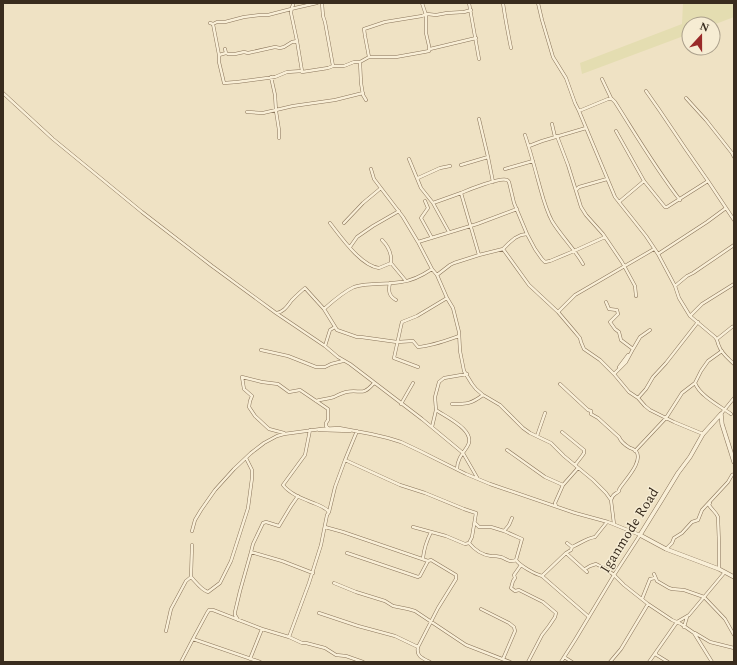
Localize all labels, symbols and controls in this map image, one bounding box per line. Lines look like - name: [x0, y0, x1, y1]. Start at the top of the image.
- north arrow: [681, 16, 721, 56]
- text: N: [697, 18, 712, 37]
- street label: Iganmode Road: [595, 483, 664, 577]

